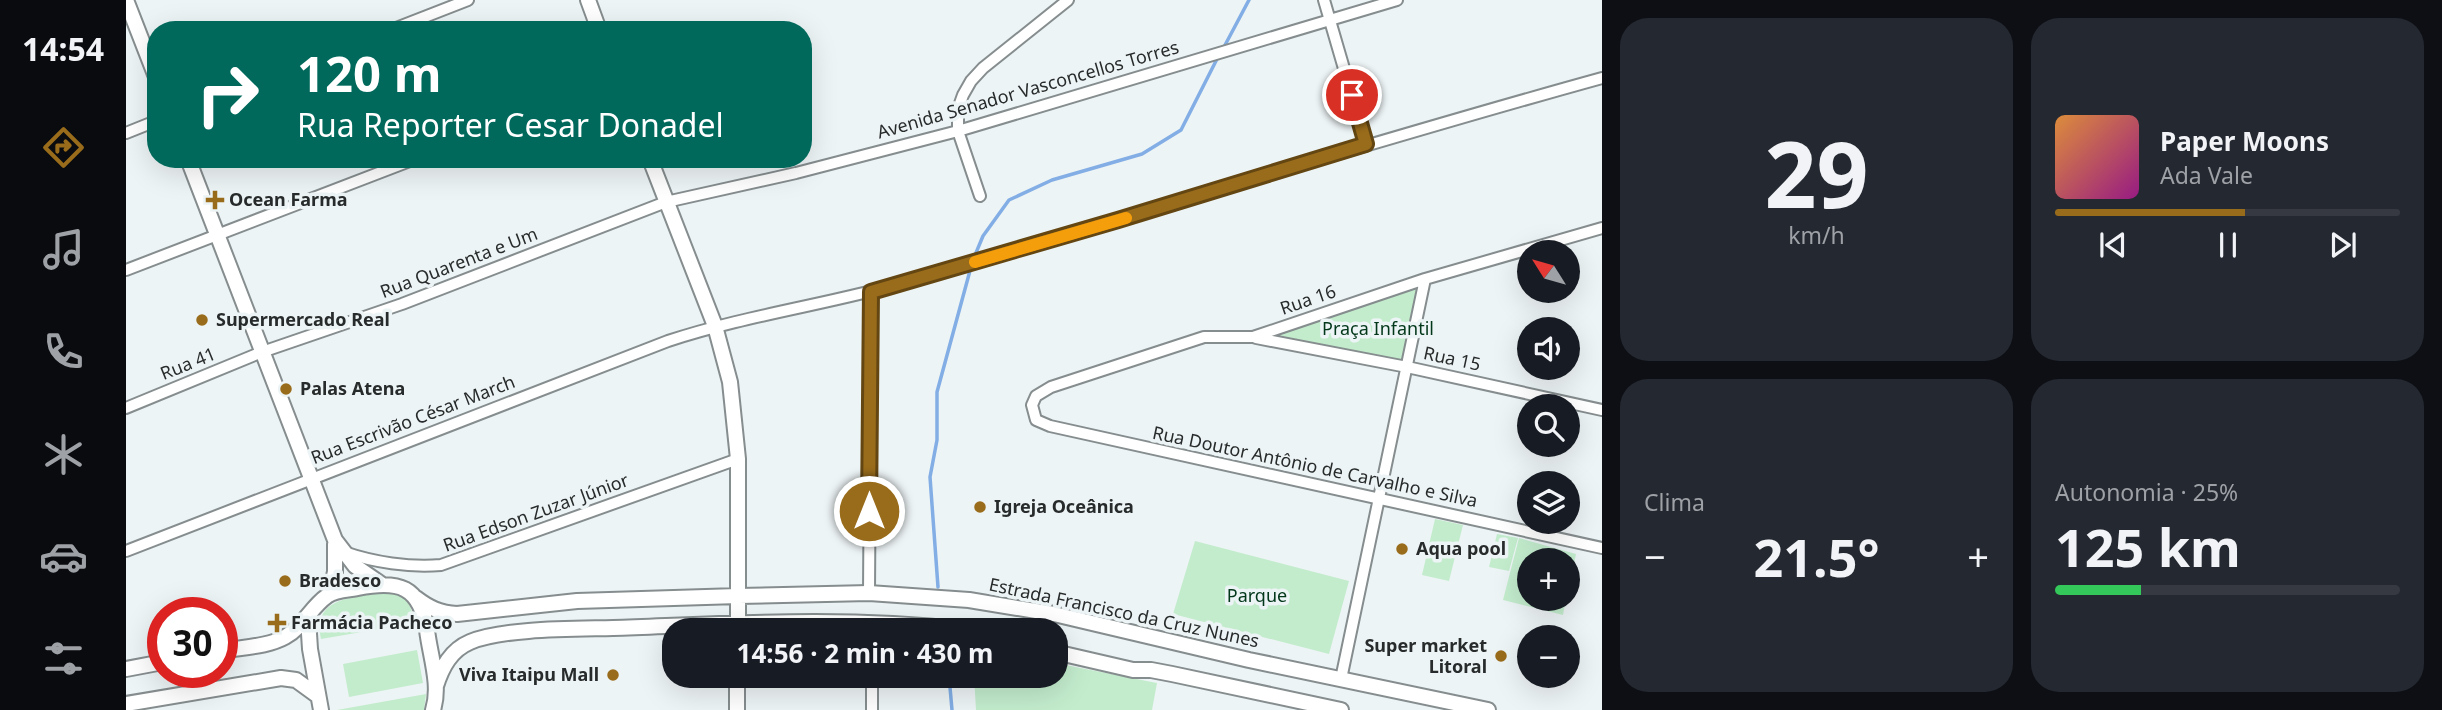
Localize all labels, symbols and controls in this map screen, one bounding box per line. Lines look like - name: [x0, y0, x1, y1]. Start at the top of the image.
- text: 14:54: [22, 27, 104, 70]
- street label: Avenida Senador Vasconcellos Torres: [874, 34, 1181, 144]
- text: 120 m: [297, 40, 442, 106]
- icon: right: [182, 49, 273, 140]
- pin: [1322, 65, 1382, 125]
- icon: arrive: [1333, 76, 1371, 114]
- text: Rua Reporter Cesar Donadel: [297, 103, 724, 146]
- text: 29: [1764, 111, 1869, 235]
- icon: directions: [39, 123, 88, 172]
- text: Paper Moons: [2160, 123, 2329, 159]
- text: Ada Vale: [2160, 159, 2253, 191]
- place label: Ocean Farma: [229, 187, 347, 211]
- marker: Ocean Farma: [207, 192, 223, 208]
- text: km/h: [1788, 219, 1845, 251]
- street label: Rua Quarenta e Um: [376, 221, 541, 303]
- icon: music: [39, 225, 88, 274]
- icon: previous: [2094, 226, 2132, 264]
- icon: pause: [2209, 226, 2247, 264]
- icon: next: [2324, 226, 2362, 264]
- north arrow: [1517, 240, 1580, 303]
- map controls: [1517, 240, 1580, 688]
- street label: Rua 16: [1276, 278, 1339, 320]
- place label: Supermercado Real: [216, 307, 390, 331]
- marker: Supermercado Real: [194, 312, 210, 328]
- park label: Praça Infantil: [1322, 316, 1434, 340]
- button: sound: [1517, 317, 1580, 380]
- icon: phone: [39, 327, 88, 376]
- street label: Rua 15: [1421, 340, 1483, 376]
- street label: Rua 41: [156, 341, 219, 385]
- street label: Rua Escrivão César March: [307, 369, 518, 469]
- place label: Palas Atena: [300, 376, 405, 400]
- marker: Palas Atena: [278, 381, 294, 397]
- button: search: [1517, 394, 1580, 457]
- street label: Rua Doutor Antônio de Carvalho e Silva: [1150, 420, 1480, 512]
- icon: climate: [39, 430, 88, 479]
- street label: Rua Edson Zuzar Júnior: [440, 467, 632, 557]
- button: layers: [1517, 471, 1580, 534]
- position arrow: [832, 474, 906, 548]
- text: Autonomia · 25%: [2055, 476, 2238, 508]
- text: Clima: [1644, 486, 1705, 518]
- place label: Igreja Oceânica: [994, 494, 1134, 518]
- marker: Igreja Oceânica: [972, 499, 988, 515]
- text: 125 km: [2055, 511, 2241, 582]
- text: 21.5°: [1754, 521, 1879, 592]
- text: −: [1644, 530, 1666, 582]
- text: +: [1967, 530, 1989, 582]
- icon: car: [39, 532, 88, 581]
- place label: Aqua pool: [1416, 536, 1506, 560]
- marker: Aqua pool: [1394, 541, 1410, 557]
- button: +: [1517, 548, 1580, 611]
- place label: Bradesco: [299, 568, 381, 592]
- street label: Estrada Francisco da Cruz Nunes: [987, 572, 1261, 652]
- marker: Bradesco: [277, 573, 293, 589]
- park label: Parque: [1227, 583, 1287, 607]
- speed limit sign: 30: [147, 597, 238, 688]
- place label: Farmácia Pacheco: [291, 610, 452, 634]
- marker: Farmácia Pacheco: [269, 615, 285, 631]
- button: −: [1517, 625, 1580, 688]
- place label: Super market Litoral: [1364, 633, 1487, 678]
- icon: filters: [39, 634, 88, 683]
- text: 14:56 · 2 min · 430 m: [737, 635, 993, 671]
- marker: Super market Litoral: [1493, 648, 1509, 664]
- place label: Viva Itaipu Mall: [459, 662, 599, 686]
- marker: Viva Itaipu Mall: [605, 667, 621, 683]

